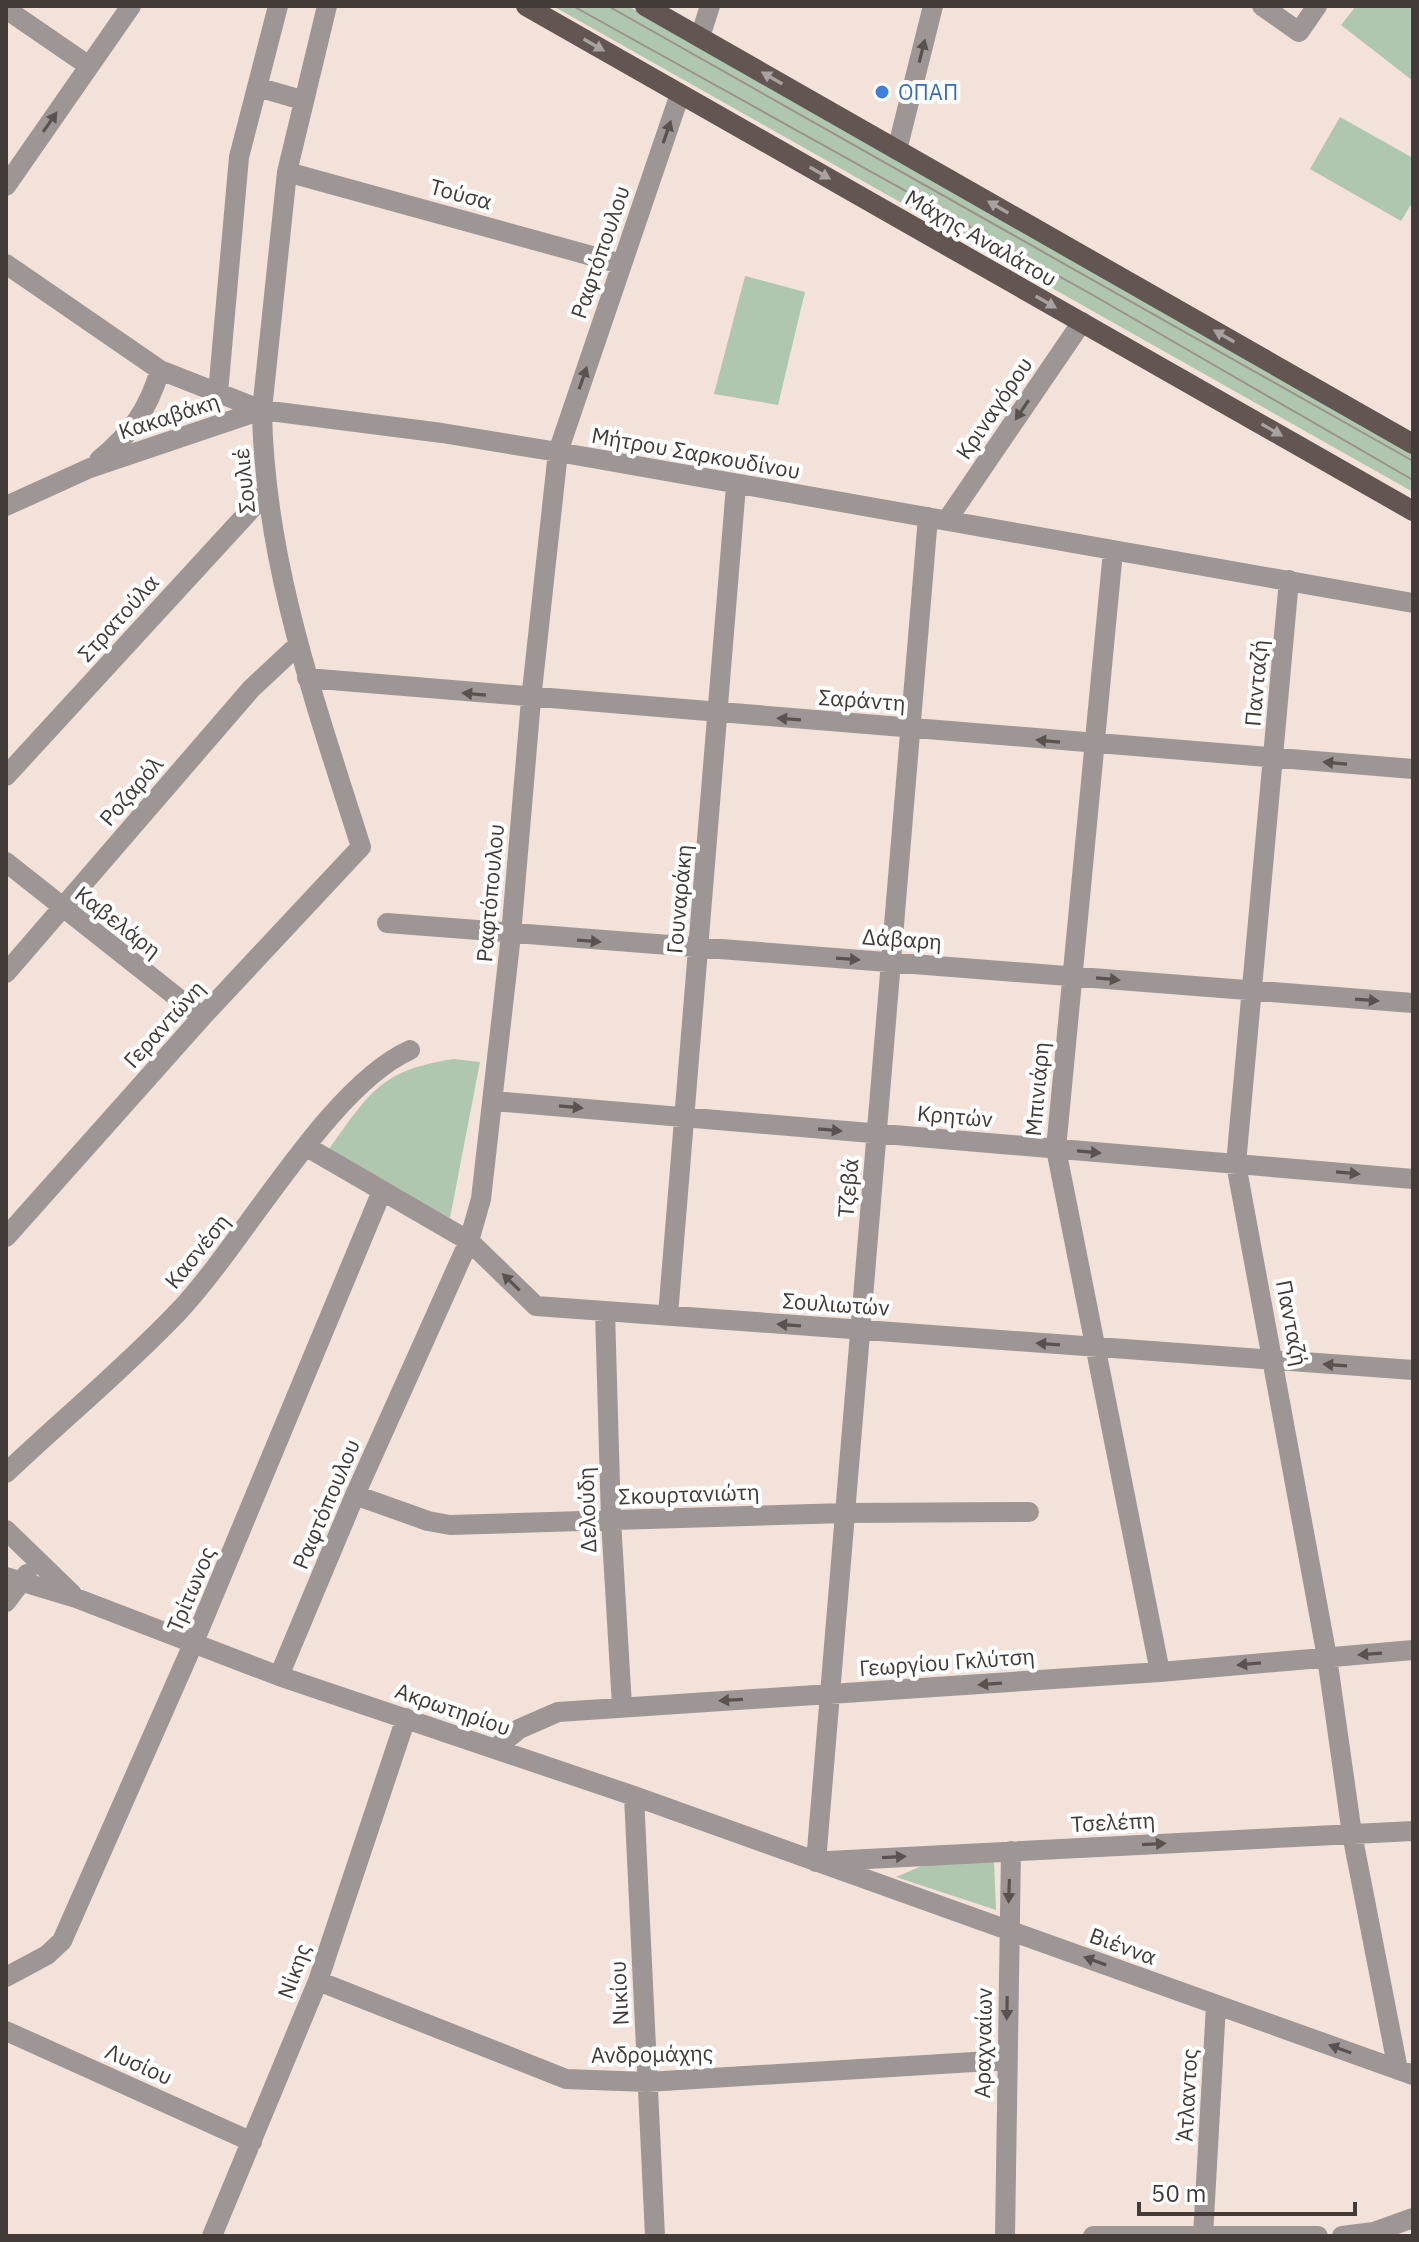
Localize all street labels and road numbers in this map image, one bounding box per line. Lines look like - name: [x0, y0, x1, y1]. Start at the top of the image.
- street label: Τούσα: [427, 171, 495, 216]
- street label: Ραφτόπουλου: [563, 181, 636, 322]
- street label: Μάχης Αναλάτου: [900, 182, 1062, 293]
- street label: Κριναγόρου: [949, 351, 1038, 465]
- street label: Κακαβάκη: [115, 386, 223, 445]
- street label: Μήτρου Σαρκουδίνου: [589, 420, 803, 485]
- street label: Σουλιέ: [226, 447, 261, 515]
- street label: Στρατούλα: [71, 568, 165, 668]
- street label: Πανταζή: [1237, 638, 1274, 728]
- street label: Σαράντη: [817, 682, 907, 717]
- street label: Ροζαρόλ: [92, 749, 169, 832]
- street label: Ραφτόπουλου: [469, 823, 510, 963]
- street label: Γουναράκη: [659, 843, 698, 955]
- street label: Καβελάρη: [69, 879, 167, 964]
- street label: Δάβαρη: [861, 921, 943, 956]
- street label: Γεραντώνη: [117, 974, 211, 1074]
- street label: Μπινιάρη: [1018, 1041, 1055, 1137]
- street label: Κρητών: [916, 1098, 994, 1133]
- street label: Τζεβά: [830, 1157, 865, 1219]
- street label: Κασνέση: [158, 1207, 236, 1294]
- street label: Πανταζή: [1270, 1277, 1315, 1368]
- street label: Σουλιωτών: [781, 1285, 891, 1322]
- street label: Ραφτόπουλου: [285, 1434, 366, 1573]
- street label: Δελούδη: [571, 1467, 602, 1554]
- street label: Σκουρτανιώτη: [618, 1477, 760, 1510]
- street label: Τρίτωνος: [160, 1542, 221, 1636]
- street label: Γεωργίου Γκλύτση: [858, 1641, 1036, 1682]
- street label: Ακρωτηρίου: [392, 1675, 515, 1742]
- street label: Τσελέπη: [1070, 1805, 1156, 1838]
- street label: Βιέννα: [1086, 1920, 1161, 1971]
- street label: Νίκης: [270, 1939, 317, 2003]
- street label: Νικίου: [602, 1960, 635, 2026]
- street label: Αραχναίων: [967, 1987, 998, 2099]
- street label: Λυσίου: [101, 2036, 177, 2091]
- street label: Ανδρομάχης: [590, 2038, 714, 2069]
- street label: Άτλαντος: [1170, 2048, 1203, 2142]

